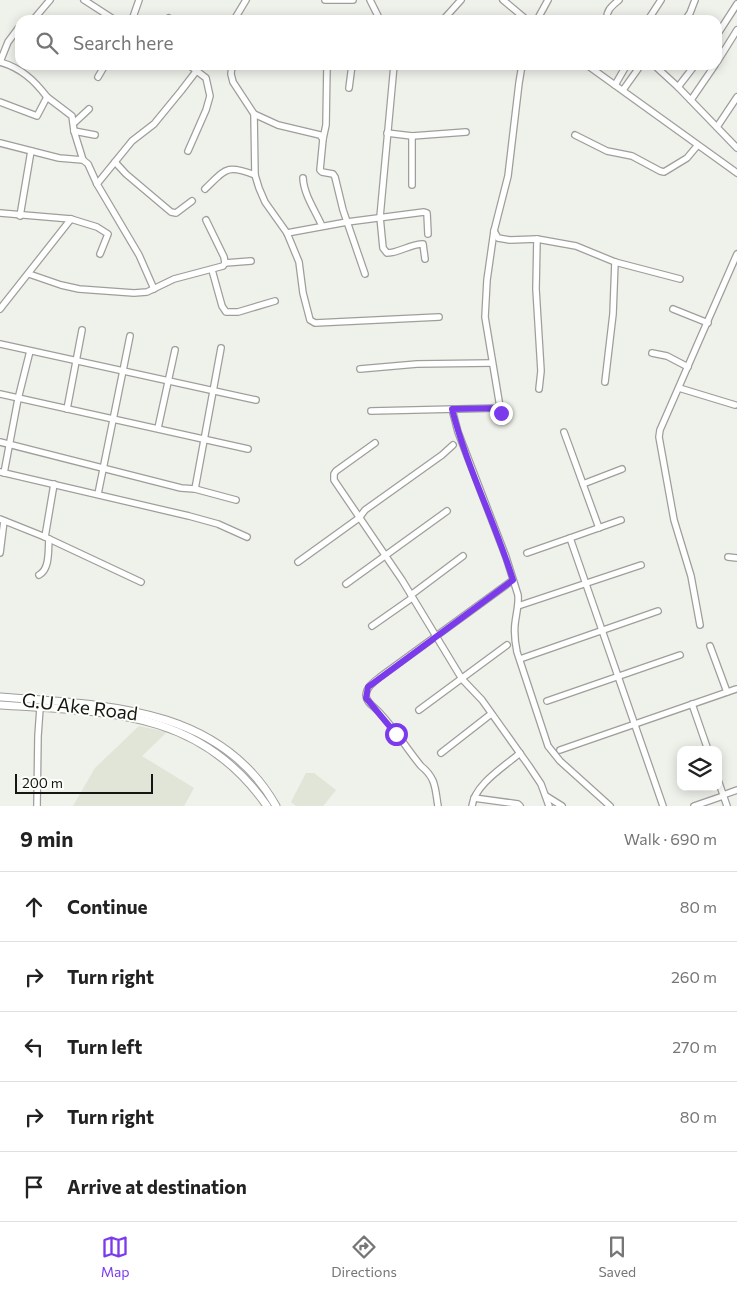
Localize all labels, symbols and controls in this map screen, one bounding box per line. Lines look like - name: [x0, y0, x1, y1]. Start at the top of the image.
- search box: [15, 15, 722, 70]
- icon: search: [33, 29, 61, 57]
- text: Search here: [73, 31, 173, 54]
- route end: [490, 402, 513, 425]
- street label: G.U Ake Road: [21, 687, 139, 725]
- route start: [385, 723, 408, 746]
- map controls: [677, 746, 722, 791]
- button: layers: [677, 746, 722, 791]
- scale bar: [15, 771, 152, 794]
- text: 200 m: [22, 774, 63, 791]
- text: 9 min: [20, 826, 73, 851]
- text: Walk · 690 m: [624, 829, 717, 848]
- icon: ahead: [20, 893, 48, 921]
- text: Continue: [67, 895, 147, 918]
- text: 80 m: [680, 897, 717, 916]
- icon: right: [20, 963, 48, 991]
- text: Turn right: [67, 965, 154, 988]
- text: 260 m: [671, 967, 717, 986]
- icon: left: [20, 1033, 48, 1061]
- text: Turn left: [67, 1035, 142, 1058]
- text: 270 m: [672, 1037, 717, 1056]
- icon: right: [20, 1103, 48, 1131]
- text: Turn right: [67, 1105, 154, 1128]
- text: 80 m: [680, 1107, 717, 1126]
- icon: arrive: [20, 1173, 48, 1201]
- text: Arrive at destination: [67, 1175, 247, 1198]
- tab: Map: [101, 1233, 130, 1280]
- tab: Directions: [331, 1233, 397, 1280]
- tab: Saved: [598, 1233, 636, 1280]

